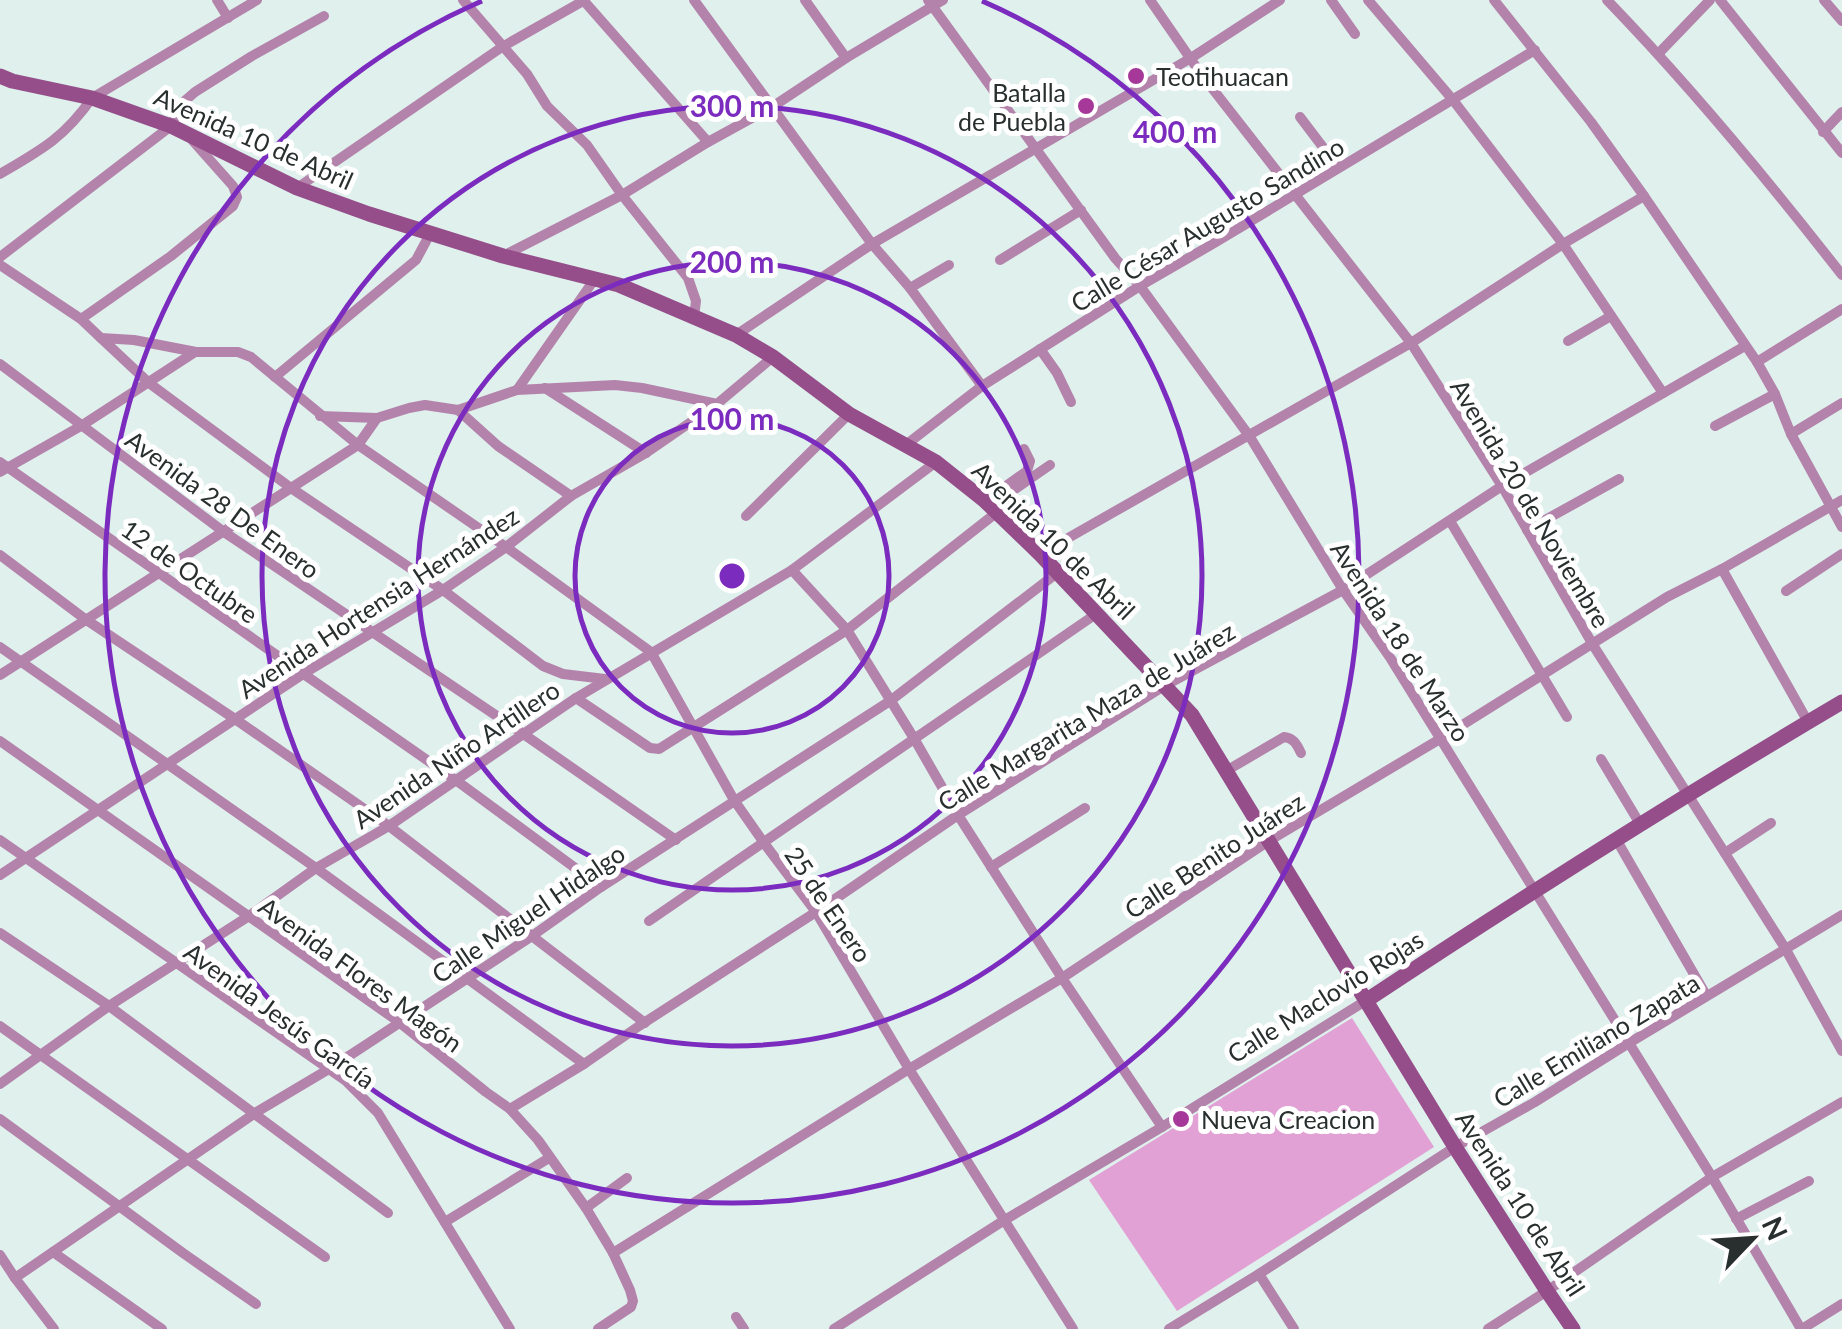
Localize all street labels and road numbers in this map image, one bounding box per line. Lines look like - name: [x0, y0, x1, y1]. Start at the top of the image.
- street label: Avenida 10 de Abril: [150, 81, 358, 195]
- street label: Calle César Augusto Sandino: [1065, 130, 1349, 318]
- street label: Avenida 20 de Noviembre: [1445, 373, 1617, 633]
- street label: Avenida 28 De Enero: [120, 424, 326, 584]
- street label: Avenida 10 de Abril: [966, 455, 1142, 625]
- street label: Avenida Hortensia Hernández: [232, 500, 524, 704]
- street label: 12 de Octubre: [116, 513, 264, 629]
- street label: Avenida 18 de Marzo: [1325, 535, 1477, 747]
- street label: Calle Margarita Maza de Juárez: [932, 615, 1240, 817]
- street label: Avenida Niño Artillero: [347, 674, 565, 834]
- street label: Calle Benito Juárez: [1119, 786, 1309, 924]
- street label: Calle Miguel Hidalgo: [426, 837, 630, 989]
- street label: 25 de Enero: [779, 840, 879, 968]
- street label: Avenida Flores Magón: [254, 890, 468, 1058]
- street label: Calle Maclovio Rojas: [1222, 924, 1428, 1068]
- street label: Avenida Jesús García: [179, 936, 381, 1094]
- street label: Calle Emiliano Zapata: [1488, 967, 1704, 1113]
- street label: Avenida 10 de Abril: [1450, 1105, 1592, 1301]

